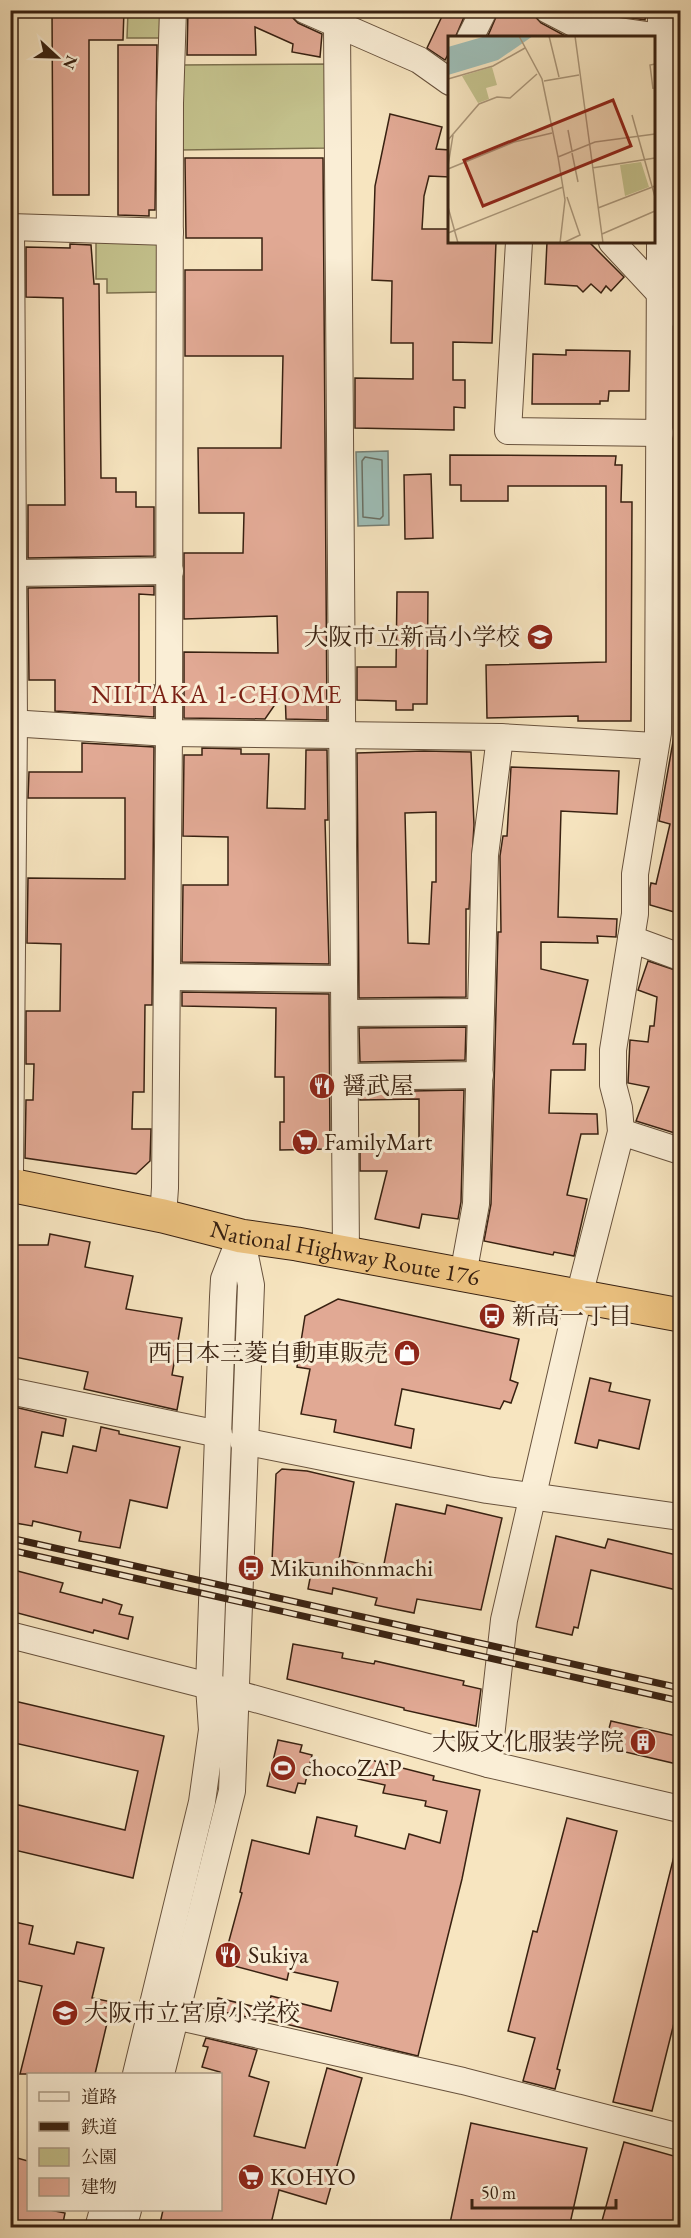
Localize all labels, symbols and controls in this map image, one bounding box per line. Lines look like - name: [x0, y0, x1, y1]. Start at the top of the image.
- north arrow: [27, 27, 87, 87]
- inset map: [448, 36, 655, 243]
- text: N: [58, 52, 83, 72]
- place label: 大阪市立新高小学校: [304, 621, 520, 652]
- school or university icon: 大阪市立新高小学校: [525, 622, 555, 652]
- district label: NIITAKA 1-CHOME: [91, 677, 343, 711]
- place label: 醤武屋: [342, 1070, 414, 1101]
- restaurant icon: 醤武屋: [307, 1071, 337, 1101]
- place label: FamilyMart: [324, 1126, 433, 1157]
- supermarket icon: FamilyMart: [290, 1127, 320, 1157]
- street label: National Highway Route 176: [207, 1213, 482, 1293]
- place label: 新高一丁目: [512, 1300, 632, 1331]
- bus stop icon: 新高一丁目: [477, 1301, 507, 1331]
- place label: 西日本三菱自動車販売: [148, 1337, 388, 1368]
- shop icon: 西日本三菱自動車販売: [392, 1338, 422, 1368]
- place label: Mikunihonmachi: [270, 1552, 433, 1583]
- bus stop icon: Mikunihonmachi: [236, 1553, 266, 1583]
- place label: 大阪文化服装学院: [432, 1726, 624, 1757]
- building icon: 大阪文化服装学院: [628, 1727, 658, 1757]
- place label: chocoZAP: [302, 1752, 402, 1783]
- sports icon: chocoZAP: [268, 1753, 298, 1783]
- place label: Sukiya: [248, 1939, 309, 1970]
- restaurant icon: Sukiya: [213, 1940, 243, 1970]
- place label: 大阪市立宮原小学校: [84, 1997, 300, 2028]
- school or university icon: 大阪市立宮原小学校: [50, 1998, 80, 2028]
- legend: [27, 2073, 222, 2211]
- text: 道路: [81, 2085, 117, 2108]
- text: 鉄道: [81, 2115, 117, 2138]
- text: 公園: [81, 2145, 117, 2168]
- place label: KOHYO: [270, 2161, 356, 2192]
- supermarket icon: KOHYO: [236, 2162, 266, 2192]
- scale bar: [472, 2172, 616, 2210]
- text: 建物: [81, 2175, 117, 2198]
- text: 50 m: [481, 2181, 516, 2204]

